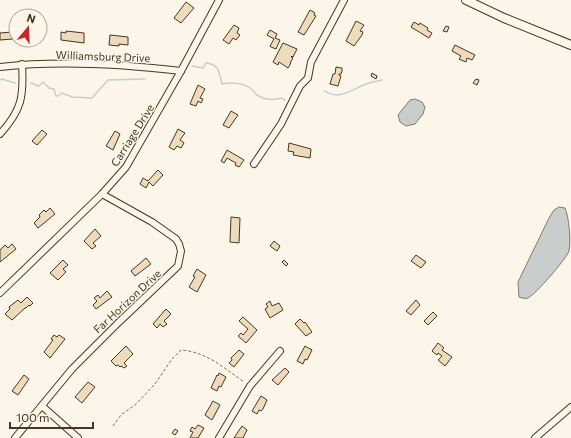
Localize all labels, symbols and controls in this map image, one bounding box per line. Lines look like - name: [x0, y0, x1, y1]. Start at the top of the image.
- north arrow: [8, 8, 48, 48]
- text: N: [25, 11, 37, 26]
- street label: Williamsburg Drive: [56, 48, 151, 64]
- street label: Carriage Drive: [108, 101, 156, 169]
- street label: Far Horizon Drive: [91, 266, 164, 336]
- scale bar: [10, 404, 93, 430]
- text: 100 m: [16, 410, 50, 424]

